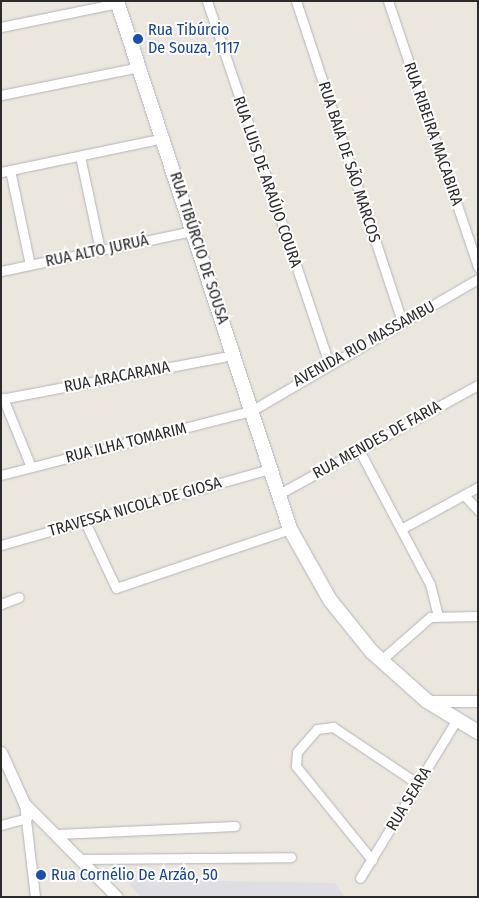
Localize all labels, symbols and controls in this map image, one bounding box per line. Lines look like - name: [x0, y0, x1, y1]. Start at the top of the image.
- place label: Rua Tibúrcio De Souza, 1117: [148, 20, 240, 58]
- marker: Rua Tibúrcio De Souza, 1117: [132, 33, 144, 45]
- street label: RUA RIBEIRA MACABIRA: [399, 60, 467, 208]
- street label: RUA BAIA DE SÃO MARCOS: [314, 79, 384, 245]
- street label: RUA LUIS DE ARAÚJO COURA: [229, 94, 305, 270]
- street label: RUA TIBÚRCIO DE SOUSA: [165, 170, 233, 326]
- street label: RUA ALTO JURUÁ: [44, 231, 150, 271]
- street label: AVENIDA RIO MASSAMBU: [290, 297, 438, 391]
- street label: RUA ARACARANA: [63, 357, 171, 397]
- street label: RUA MENDES DE FARIA: [310, 397, 444, 483]
- street label: RUA ILHA TOMARIM: [63, 419, 189, 467]
- street label: TRAVESSA NICOLA DE GIOSA: [46, 473, 224, 541]
- street label: RUA SEARA: [382, 764, 436, 834]
- place label: Rua Cornélio De Arzão, 50: [51, 865, 218, 885]
- marker: Rua Cornélio De Arzão, 50: [35, 869, 47, 881]

